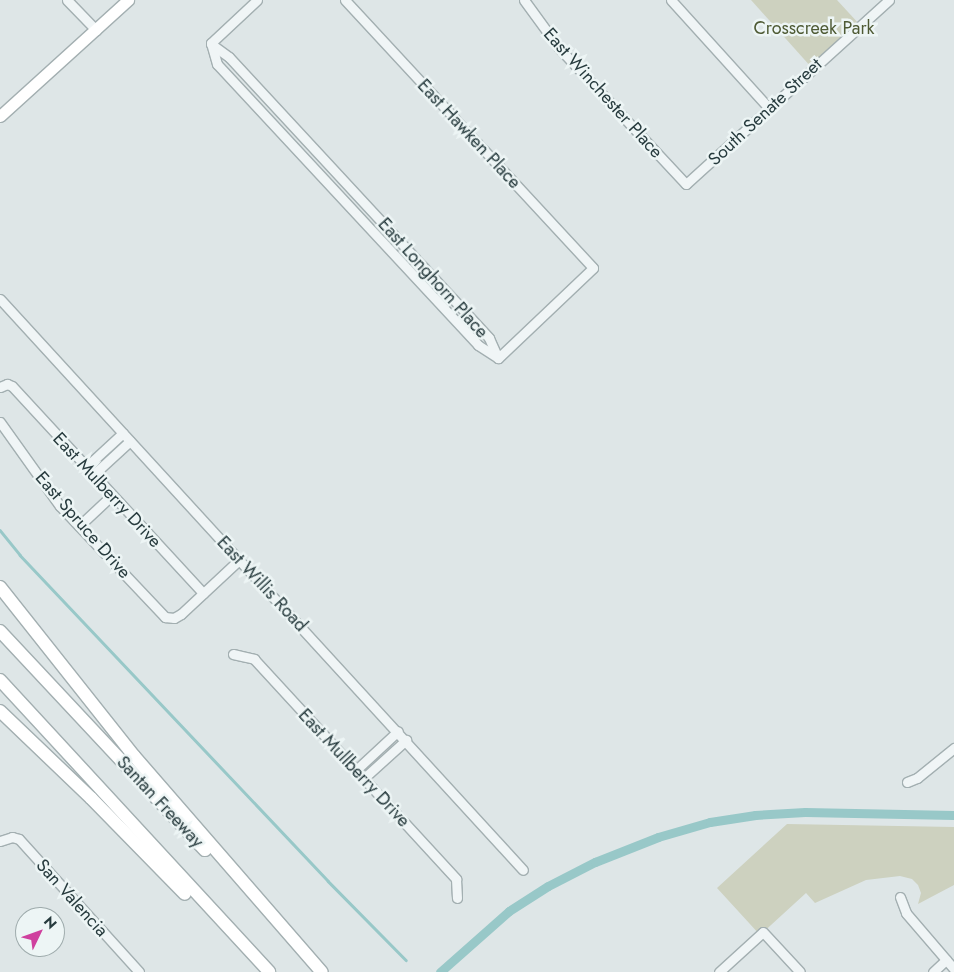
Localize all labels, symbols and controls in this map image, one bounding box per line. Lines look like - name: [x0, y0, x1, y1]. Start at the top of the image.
- park label: Crosscreek Park: [753, 17, 875, 39]
- street label: East Winchester Place: [539, 23, 667, 163]
- street label: South Senate Street: [704, 54, 826, 170]
- street label: East Hawken Place: [413, 75, 525, 193]
- street label: East Longhorn Place: [373, 214, 493, 342]
- street label: East Mulberry Drive: [48, 428, 166, 552]
- street label: East Spruce Drive: [31, 467, 135, 583]
- street label: East Willis Road: [212, 532, 312, 636]
- street label: East Mullberry Drive: [294, 704, 414, 832]
- street label: Santan Freeway: [112, 752, 208, 852]
- street label: San Valencia: [32, 855, 112, 941]
- north arrow: [15, 907, 65, 957]
- text: N: [39, 912, 62, 933]

